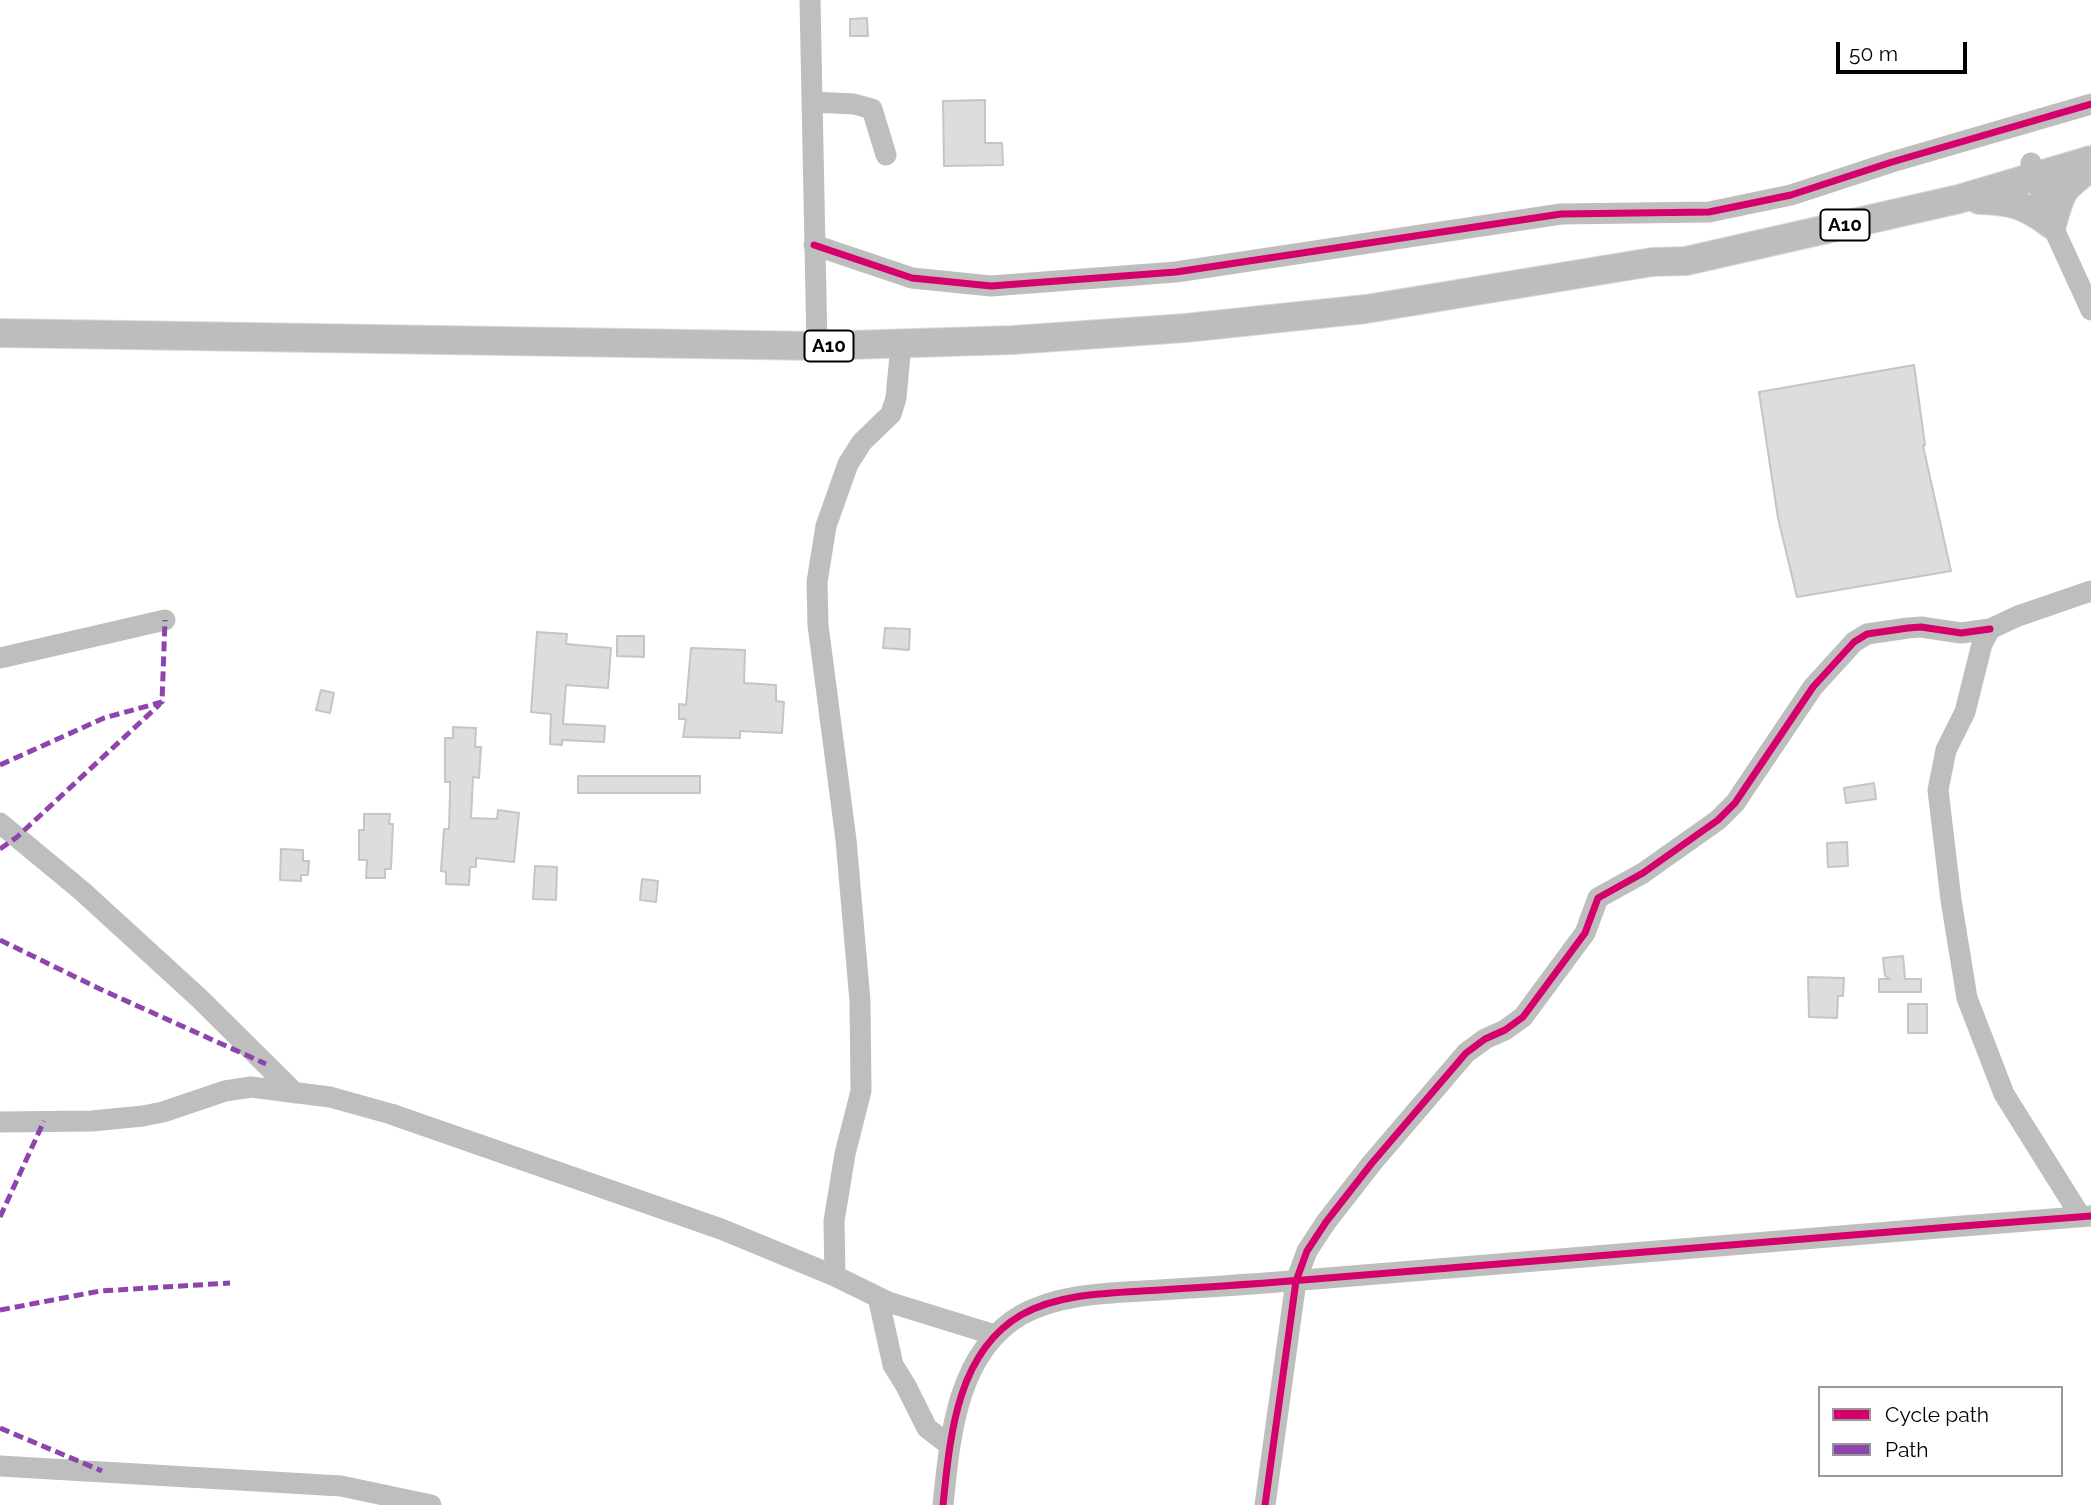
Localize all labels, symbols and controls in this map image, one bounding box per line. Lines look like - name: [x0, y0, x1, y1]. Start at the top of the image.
- scale bar: [1839, 28, 1970, 72]
- text: 50 m: [1849, 41, 1898, 66]
- road number: A10: [1820, 210, 1870, 241]
- road number: A10: [804, 330, 854, 362]
- legend: [1818, 1386, 2063, 1477]
- text: Cycle path: [1885, 1402, 1989, 1427]
- text: Path: [1885, 1437, 1929, 1462]

